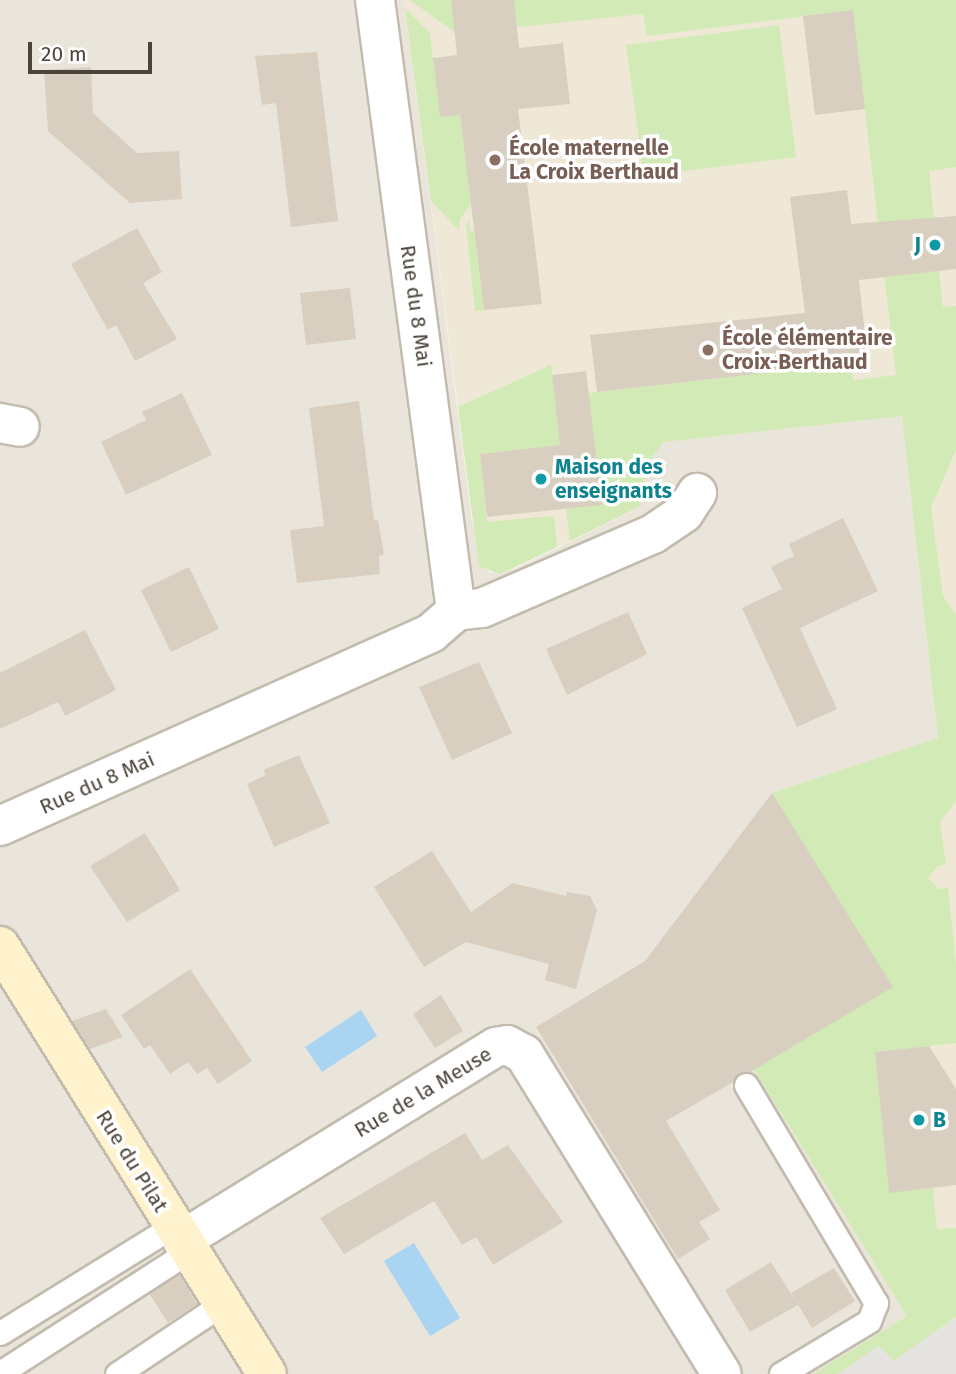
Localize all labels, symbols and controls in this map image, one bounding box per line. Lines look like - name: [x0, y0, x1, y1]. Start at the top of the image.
- scale bar: [32, 28, 156, 72]
- text: 20 m: [41, 41, 87, 67]
- place label: École maternelle La Croix Berthaud: [509, 135, 679, 185]
- marker: École maternelle La Croix Berthaud: [487, 152, 503, 168]
- place label: J: [914, 232, 921, 258]
- marker: J: [927, 237, 943, 253]
- street label: Rue du 8 Mai: [395, 243, 437, 369]
- place label: École élémentaire Croix-Berthaud: [722, 325, 893, 375]
- marker: École élémentaire Croix-Berthaud: [700, 342, 716, 358]
- place label: Maison des enseignants: [555, 454, 672, 504]
- marker: Maison des enseignants: [533, 471, 549, 487]
- street label: Rue du 8 Mai: [36, 746, 158, 820]
- street label: Rue de la Meuse: [350, 1041, 496, 1143]
- street label: Rue du Pilat: [91, 1105, 173, 1217]
- place label: B: [933, 1107, 946, 1133]
- marker: B: [911, 1112, 927, 1128]

